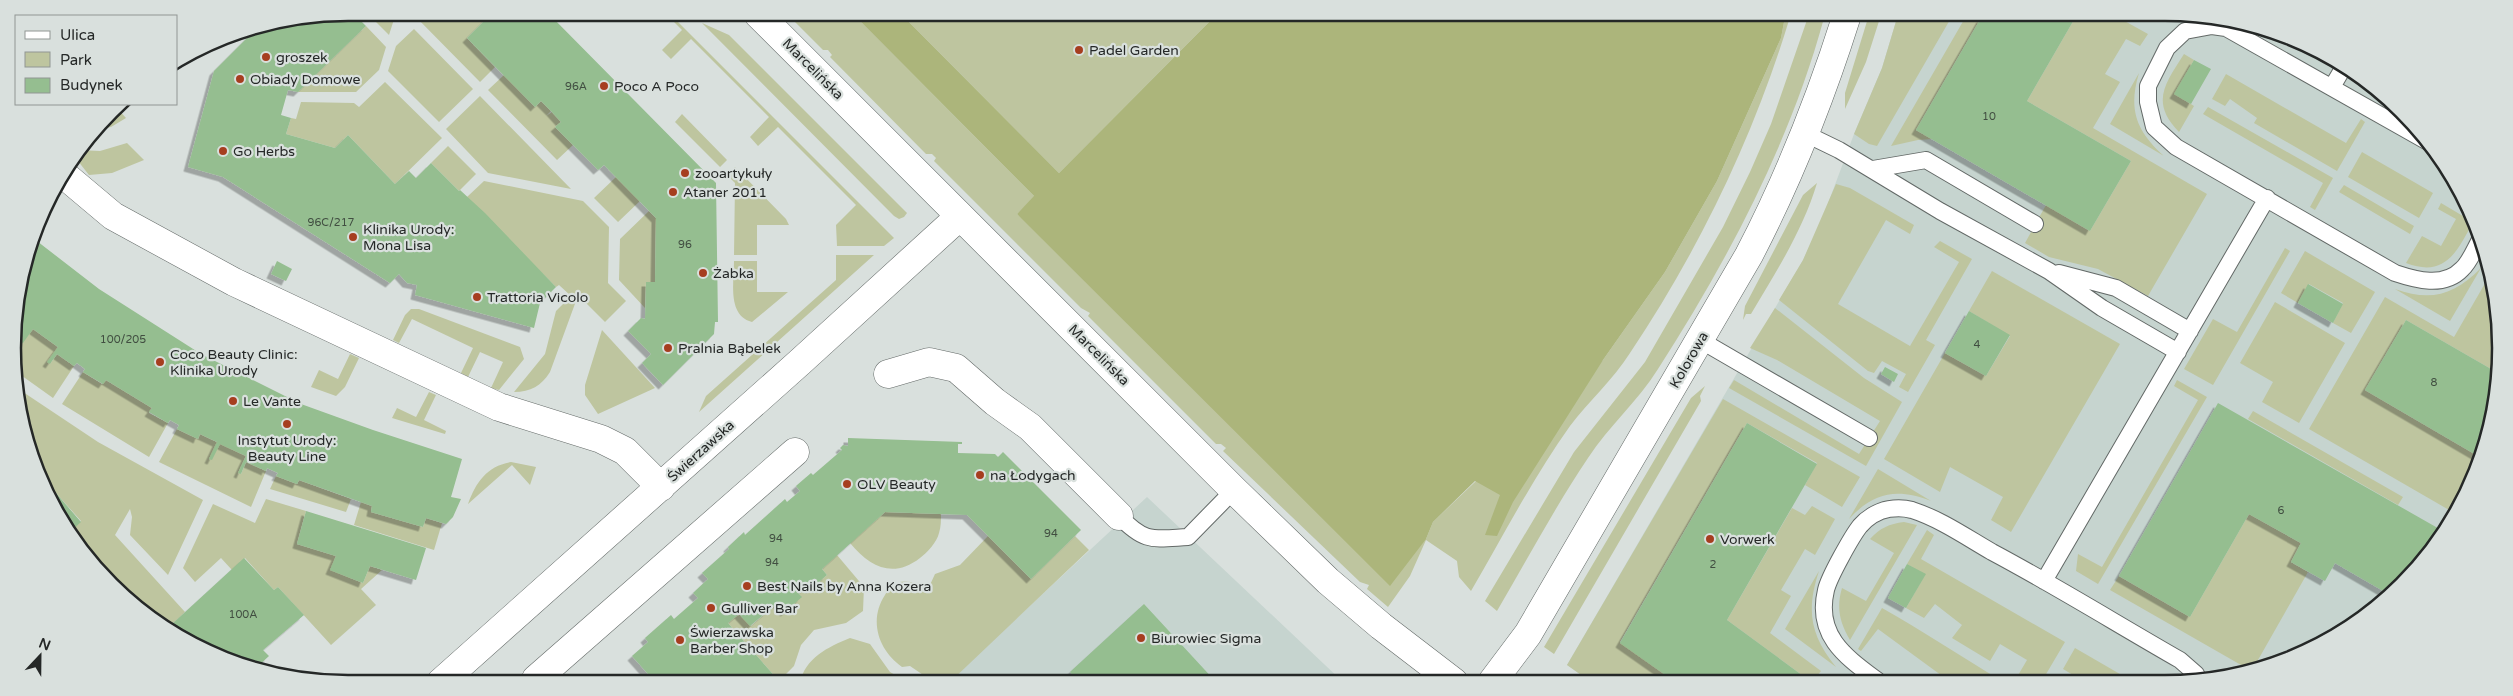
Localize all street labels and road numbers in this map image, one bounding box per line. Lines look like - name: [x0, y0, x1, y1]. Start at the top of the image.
- street label: Marcelińska: [779, 35, 847, 103]
- street label: Marcelińska: [1065, 321, 1133, 389]
- street label: Kolorowa: [1666, 329, 1712, 391]
- street label: Świerzawska: [664, 417, 738, 485]

